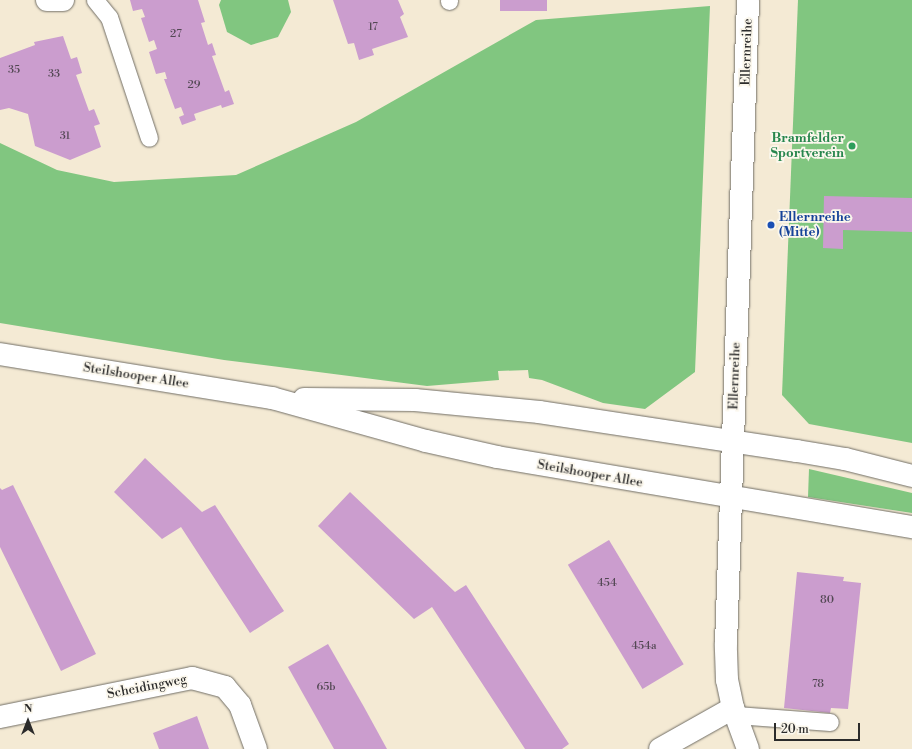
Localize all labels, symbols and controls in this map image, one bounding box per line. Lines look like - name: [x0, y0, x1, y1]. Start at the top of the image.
- street label: Ellernreihe: [738, 18, 756, 86]
- house number: 17: [368, 20, 378, 34]
- house number: 27: [170, 27, 182, 41]
- house number: 35: [8, 63, 20, 77]
- house number: 33: [48, 67, 60, 81]
- house number: 29: [188, 78, 200, 92]
- house number: 31: [60, 129, 70, 143]
- place label: Bramfelder Sportverein: [770, 131, 844, 162]
- marker: Bramfelder Sportverein: [847, 141, 857, 151]
- place label: Ellernreihe (Mitte): [779, 210, 851, 241]
- marker: Ellernreihe (Mitte): [766, 220, 776, 230]
- street label: Ellernreihe: [726, 342, 744, 410]
- street label: Steilshooper Allee: [82, 360, 190, 392]
- street label: Steilshooper Allee: [536, 457, 644, 491]
- house number: 454: [597, 576, 617, 590]
- house number: 80: [820, 593, 834, 607]
- house number: 454a: [632, 639, 656, 653]
- street label: Scheidingweg: [106, 672, 188, 702]
- house number: 78: [812, 677, 824, 691]
- house number: 65b: [317, 680, 335, 694]
- north arrow: [8, 701, 48, 741]
- text: N: [24, 702, 32, 716]
- scale bar: [776, 715, 862, 741]
- text: 20 m: [781, 722, 809, 737]

